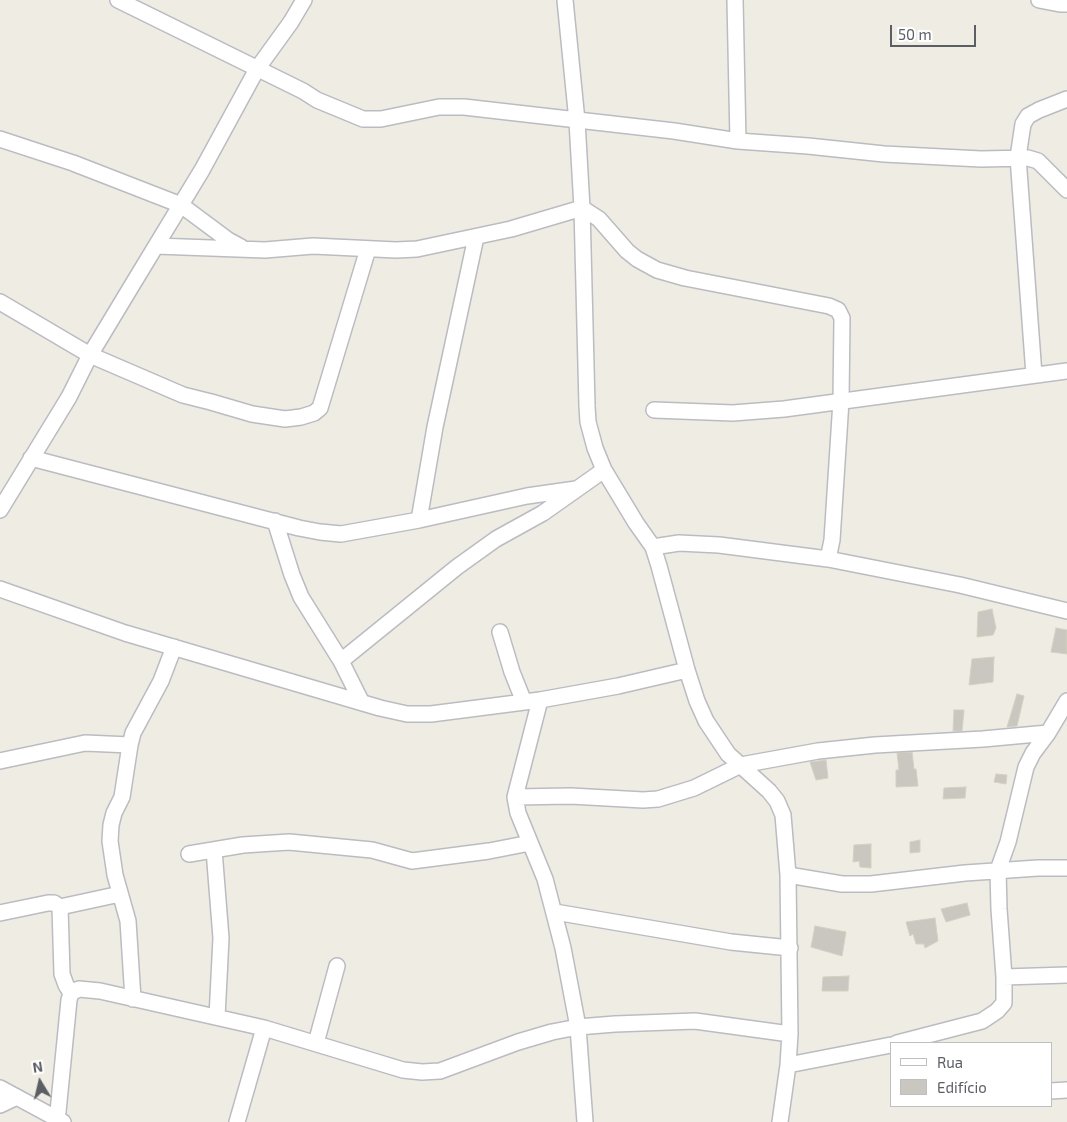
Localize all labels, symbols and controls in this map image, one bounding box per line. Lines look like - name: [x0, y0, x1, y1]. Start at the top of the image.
- scale bar: [892, 15, 978, 47]
- text: 50 m: [898, 25, 932, 43]
- legend: [890, 1042, 1052, 1107]
- text: Rua: [937, 1053, 963, 1071]
- north arrow: [15, 1057, 65, 1107]
- text: N: [31, 1058, 44, 1076]
- text: Edifício: [937, 1078, 987, 1096]

